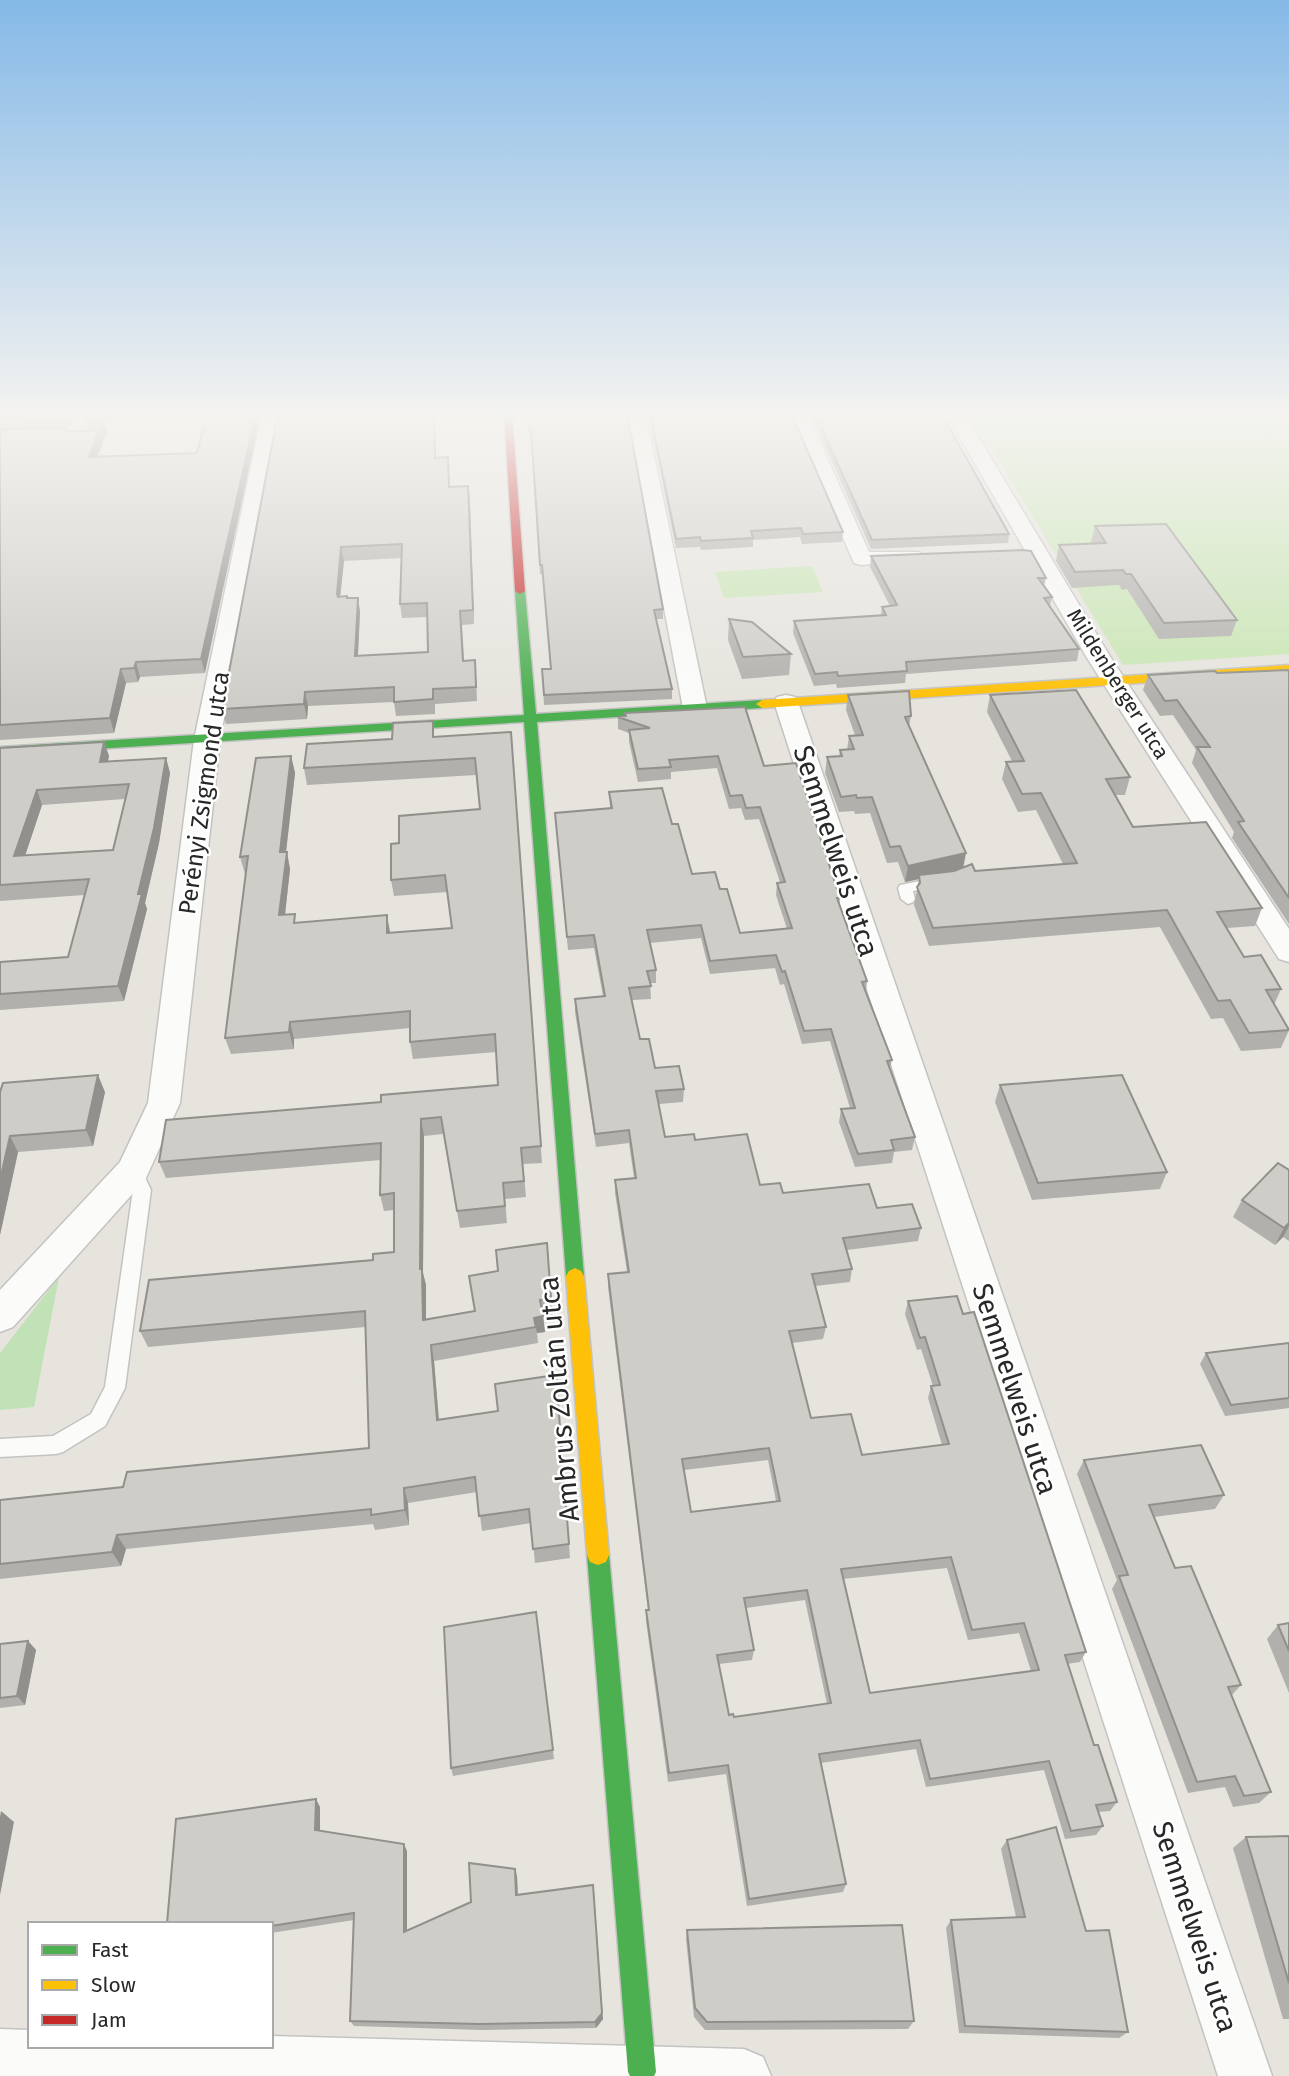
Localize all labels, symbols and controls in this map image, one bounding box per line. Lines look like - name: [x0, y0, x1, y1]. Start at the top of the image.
- street label: Mildenberger utca: [1061, 604, 1175, 764]
- street label: Perényi Zsigmond utca: [173, 670, 235, 916]
- street label: Semmelweis utca: [786, 741, 886, 961]
- street label: Ambrus Zoltán utca: [532, 1275, 586, 1523]
- street label: Semmelweis utca: [965, 1279, 1065, 1499]
- street label: Semmelweis utca: [1145, 1817, 1245, 2037]
- legend: [28, 1922, 273, 2048]
- text: Fast: [91, 1937, 129, 1963]
- text: Slow: [91, 1972, 136, 1998]
- text: Jam: [91, 2007, 127, 2033]

